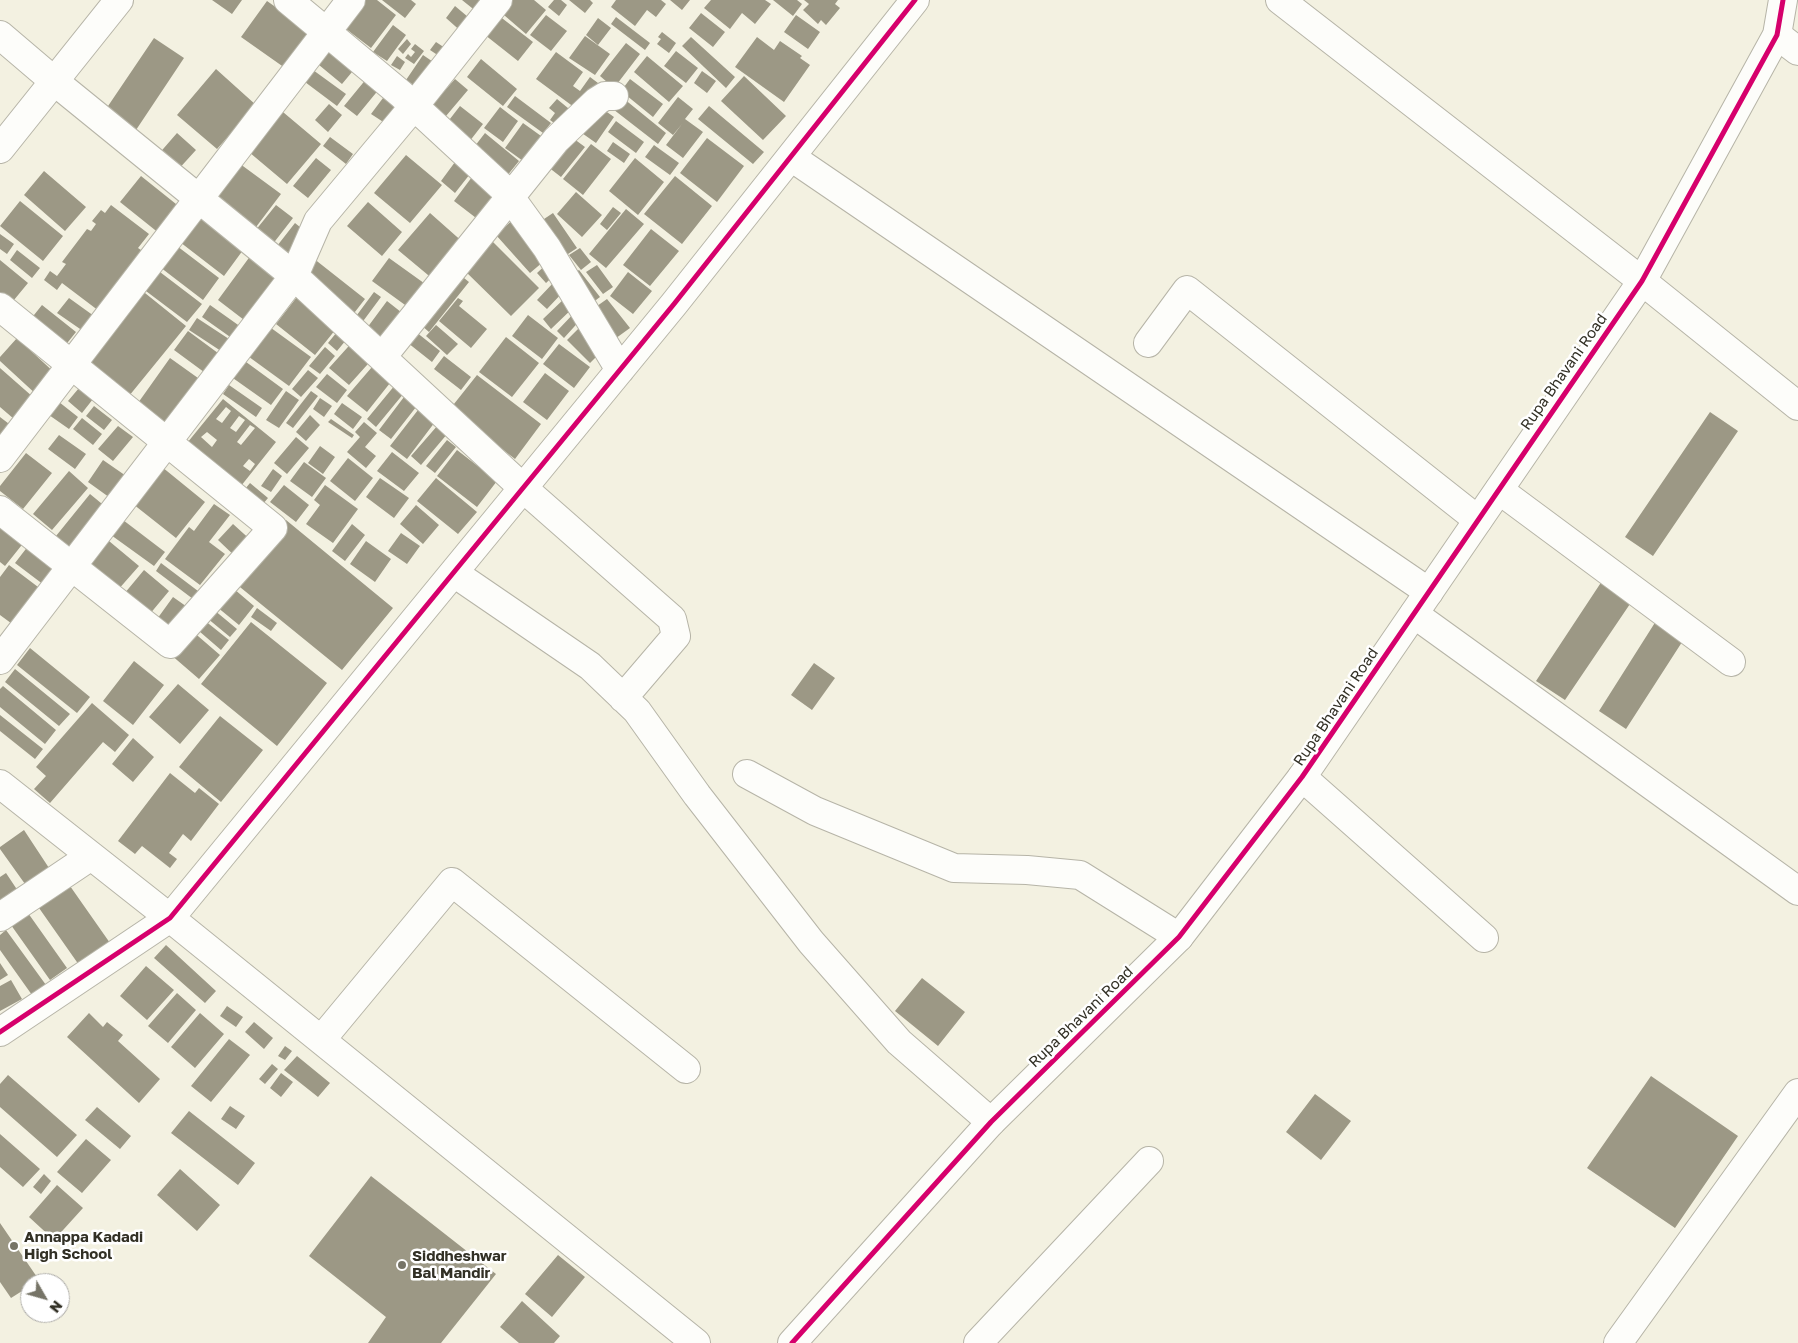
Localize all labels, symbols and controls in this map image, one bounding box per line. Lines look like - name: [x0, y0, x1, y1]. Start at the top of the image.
- street label: Rupa Bhavani Road: [1517, 310, 1611, 434]
- street label: Rupa Bhavani Road: [1290, 645, 1382, 769]
- street label: Rupa Bhavani Road: [1025, 963, 1137, 1071]
- place label: Annappa Kadadi High School: [24, 1228, 143, 1263]
- marker: Annappa Kadadi High School: [8, 1240, 20, 1252]
- place label: Siddheshwar Bal Mandir: [412, 1247, 506, 1282]
- marker: Siddheshwar Bal Mandir: [396, 1259, 408, 1271]
- north arrow: [20, 1273, 70, 1323]
- text: N: [46, 1297, 66, 1316]

